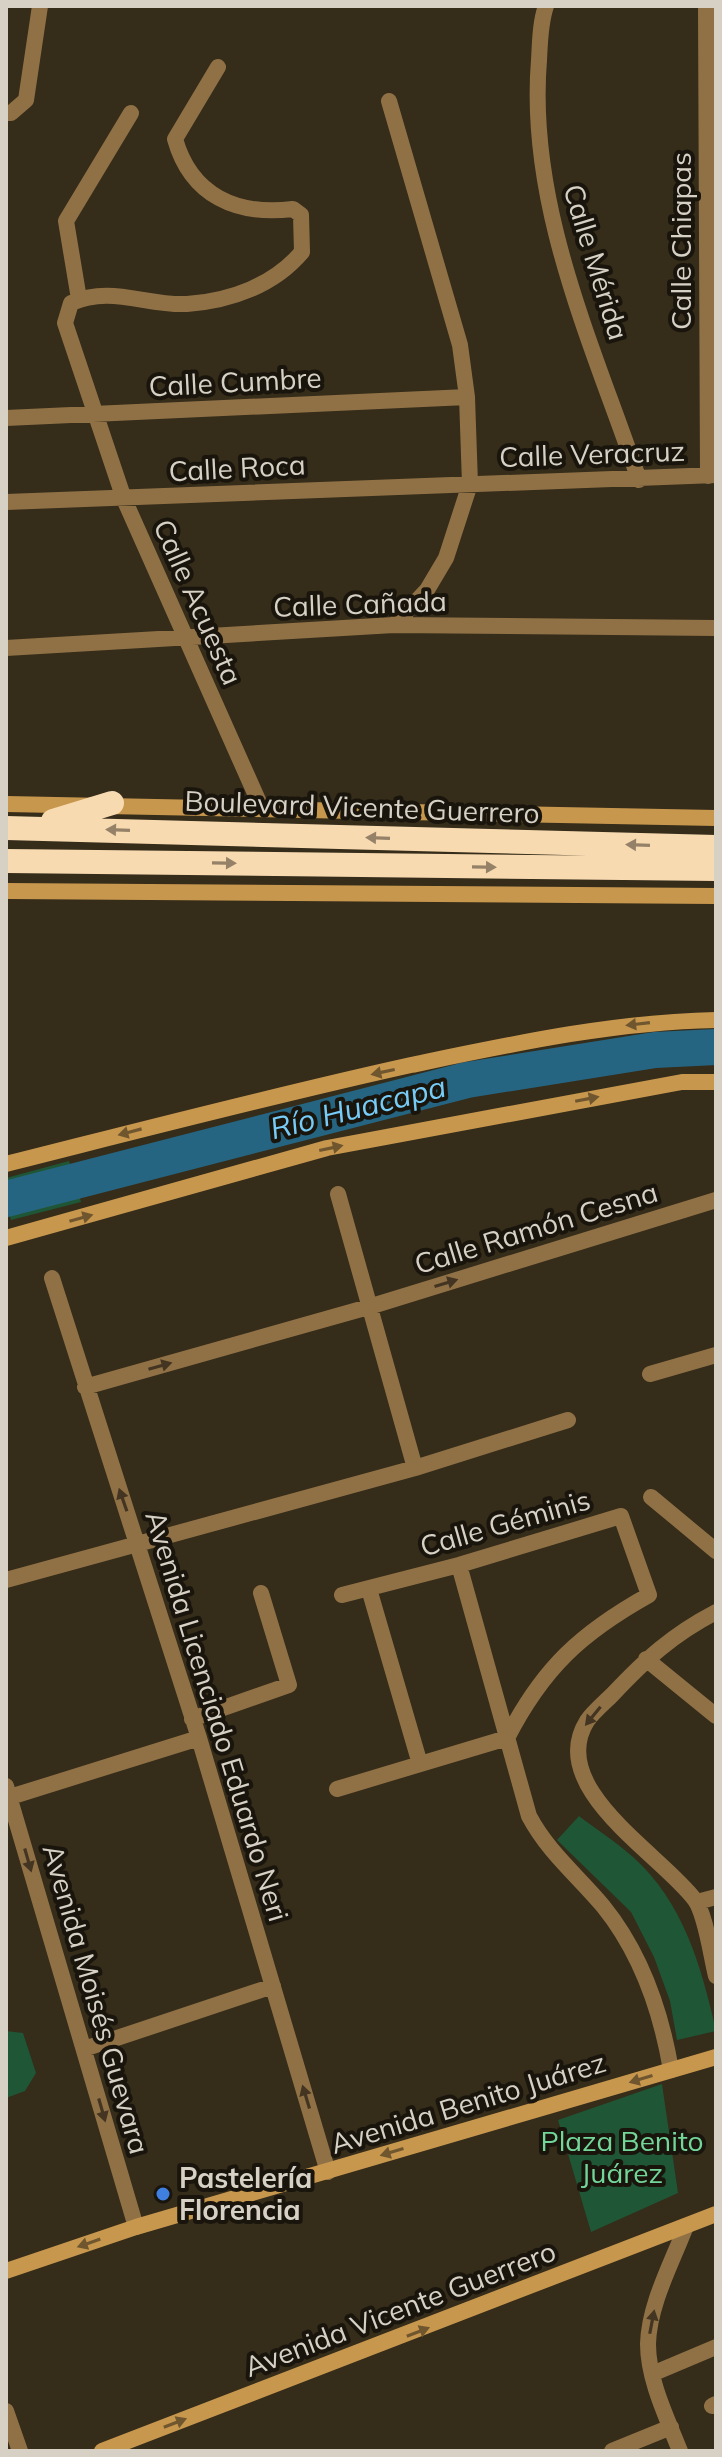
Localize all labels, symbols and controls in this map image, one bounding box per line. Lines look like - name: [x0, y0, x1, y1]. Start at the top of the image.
- street label: Calle Chiapas: [663, 152, 698, 330]
- street label: Calle Mérida: [556, 180, 637, 344]
- street label: Calle Cumbre: [148, 359, 322, 404]
- street label: Calle Veracruz: [498, 433, 686, 474]
- street label: Calle Roca: [168, 446, 306, 489]
- street label: Calle Acuesta: [146, 514, 251, 690]
- street label: Calle Cañada: [273, 583, 447, 624]
- street label: Boulevard Vicente Guerrero: [184, 783, 540, 830]
- one-way arrow: [105, 824, 130, 837]
- one-way arrow: [365, 831, 390, 844]
- one-way arrow: [625, 839, 650, 852]
- one-way arrow: [212, 857, 237, 869]
- one-way arrow: [472, 861, 497, 873]
- one-way arrow: [625, 1018, 650, 1031]
- one-way arrow: [370, 1066, 395, 1079]
- water label: Río Huacapa: [266, 1067, 450, 1147]
- one-way arrow: [575, 1092, 600, 1105]
- one-way arrow: [117, 1127, 142, 1139]
- one-way arrow: [319, 1141, 344, 1154]
- street label: Calle Ramón Cesna: [410, 1174, 662, 1281]
- one-way arrow: [69, 1211, 94, 1223]
- one-way arrow: [435, 1276, 459, 1289]
- one-way arrow: [149, 1359, 173, 1372]
- street label: Calle Géminis: [416, 1482, 594, 1563]
- one-way arrow: [117, 1488, 129, 1512]
- street label: Avenida Licenciado Eduardo Neri: [138, 1506, 297, 1925]
- one-way arrow: [585, 1706, 602, 1726]
- street label: Avenida Moisés Guevara: [35, 1840, 157, 2158]
- one-way arrow: [22, 1849, 35, 1873]
- street label: Avenida Benito Juárez: [326, 2044, 610, 2161]
- one-way arrow: [629, 2073, 653, 2086]
- one-way arrow: [299, 2084, 312, 2108]
- one-way arrow: [96, 2098, 109, 2122]
- park label: Plaza Benito Juárez: [540, 2123, 704, 2190]
- one-way arrow: [379, 2147, 403, 2159]
- place label: Pastelería Florencia: [179, 2160, 312, 2227]
- marker: Pastelería Florencia: [154, 2185, 172, 2203]
- street label: Avenida Vicente Guerrero: [239, 2233, 560, 2384]
- one-way arrow: [77, 2237, 101, 2249]
- one-way arrow: [646, 2310, 659, 2335]
- one-way arrow: [406, 2325, 430, 2338]
- one-way arrow: [163, 2416, 187, 2429]

